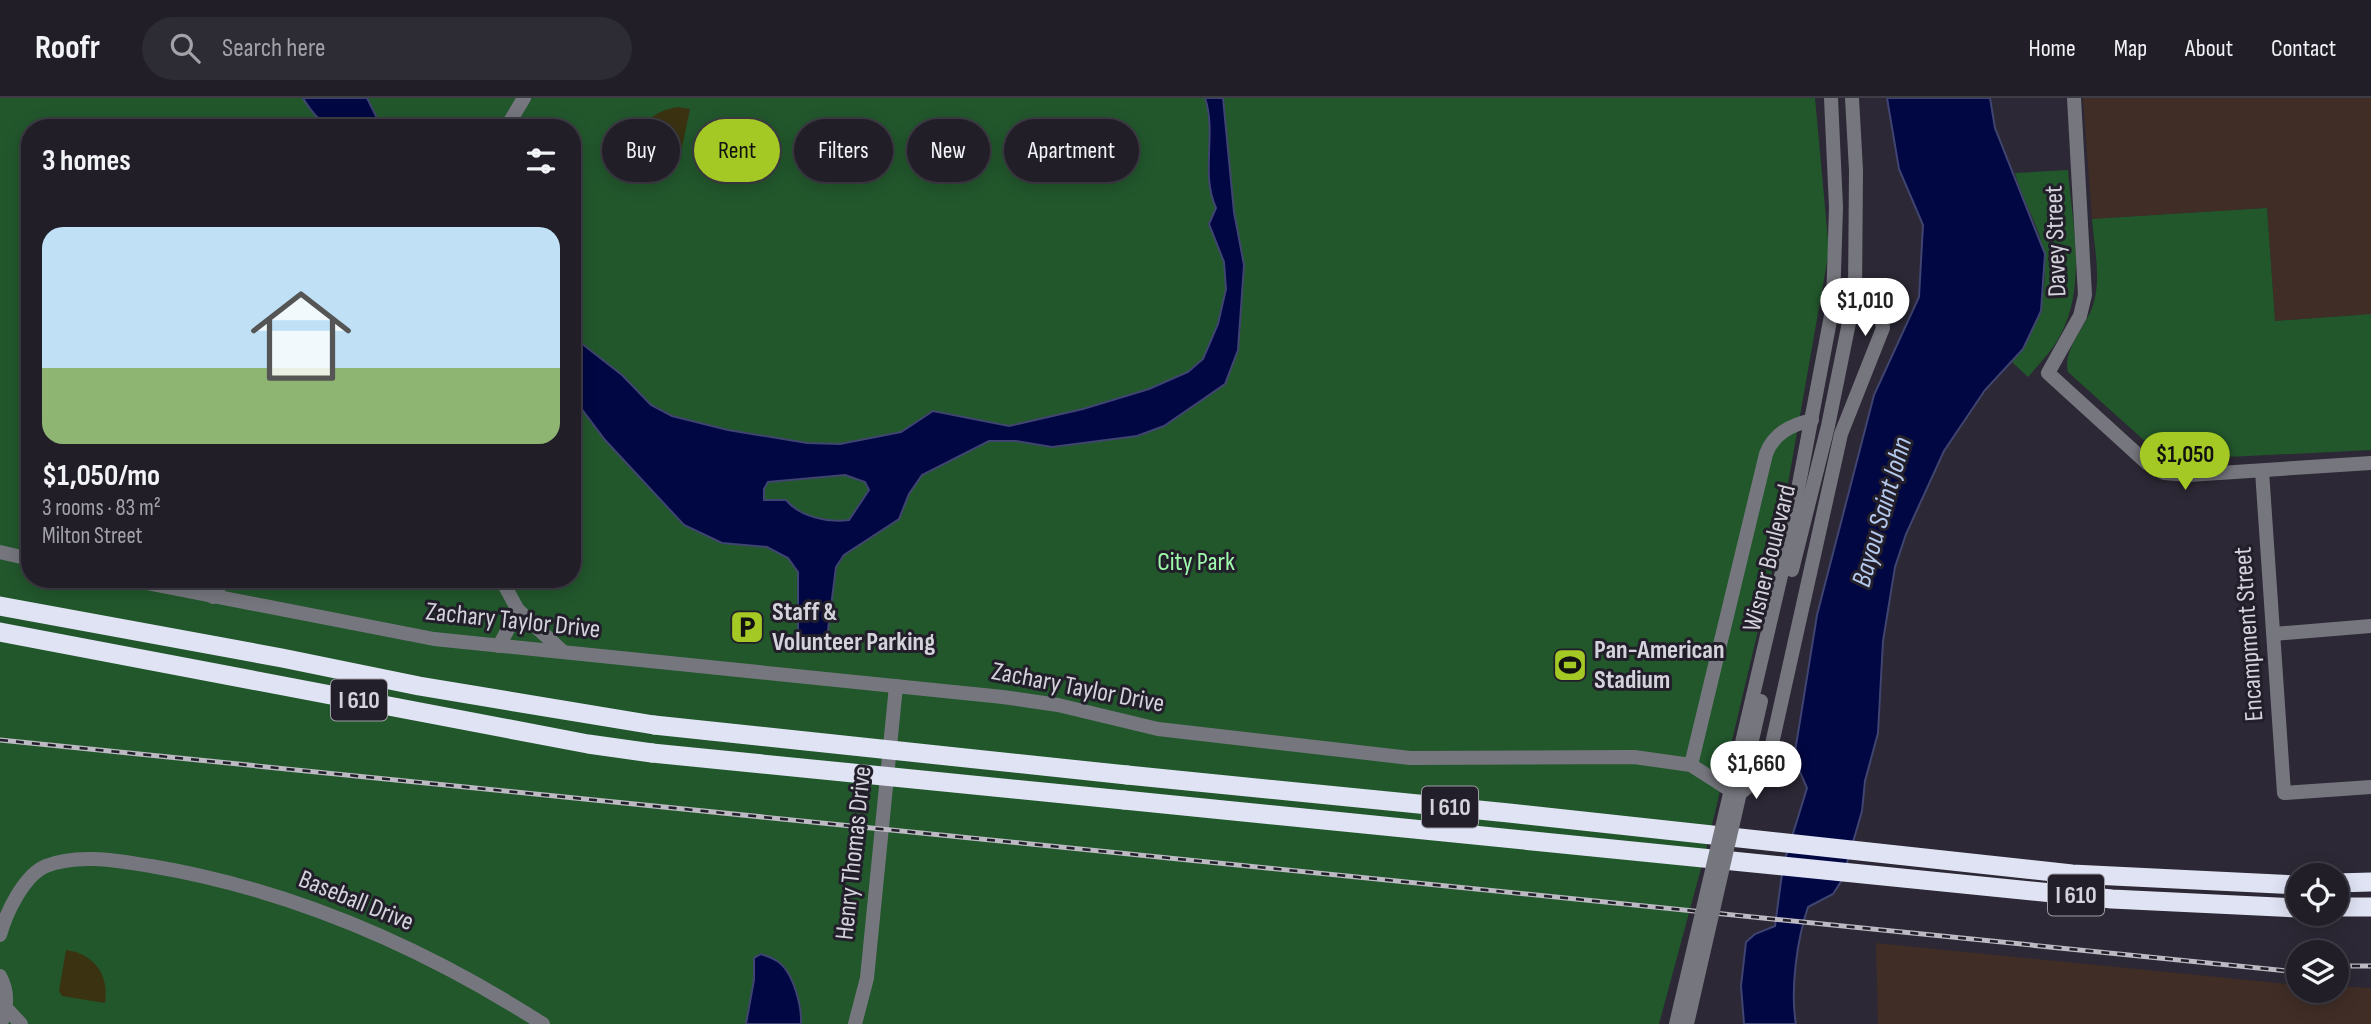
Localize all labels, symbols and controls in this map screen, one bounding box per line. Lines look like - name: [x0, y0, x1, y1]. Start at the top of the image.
- search box: [142, 17, 632, 80]
- text: Roofr: [35, 28, 100, 68]
- icon: search: [166, 29, 204, 67]
- text: Search here: [222, 33, 325, 64]
- text: Home: [2028, 34, 2076, 63]
- text: Map: [2114, 34, 2147, 63]
- text: About: [2185, 34, 2233, 63]
- text: Contact: [2271, 34, 2336, 63]
- chip: Buy: [602, 119, 680, 182]
- chip: Rent: [694, 119, 780, 182]
- chip: Filters: [794, 119, 893, 182]
- chip: New: [907, 119, 990, 182]
- chip: Apartment: [1004, 119, 1139, 182]
- icon: filters: [522, 142, 560, 180]
- text: 3 homes: [42, 143, 131, 179]
- street label: Davey Street: [2039, 185, 2073, 297]
- icon: home: [238, 273, 364, 399]
- pin: $1,010: [1808, 278, 1922, 338]
- text: $1,010: [1836, 287, 1894, 315]
- pin: $1,050: [2128, 432, 2242, 492]
- water label: Bayou Saint John: [1845, 433, 1919, 591]
- text: $1,050: [2156, 441, 2214, 469]
- text: $1,050/mo: [42, 458, 160, 494]
- street label: Wisner Boulevard: [1737, 481, 1803, 635]
- text: 3 rooms · 83 m²: [42, 494, 161, 522]
- text: Milton Street: [42, 522, 143, 550]
- street label: Encampment Street: [2227, 546, 2271, 722]
- park label: City Park: [1157, 547, 1235, 578]
- street label: Zachary Taylor Drive: [424, 596, 602, 646]
- place label: Staff & Volunteer Parking: [772, 597, 935, 658]
- parking icon: Staff & Volunteer Parking: [728, 608, 766, 646]
- place label: Pan-American Stadium: [1594, 635, 1725, 696]
- sports icon: Pan-American Stadium: [1551, 646, 1589, 684]
- street label: Zachary Taylor Drive: [989, 656, 1167, 720]
- road number: I 610: [331, 680, 387, 720]
- pin: $1,660: [1699, 742, 1813, 801]
- text: $1,660: [1726, 750, 1786, 778]
- street label: Henry Thomas Drive: [829, 765, 879, 941]
- road number: I 610: [1422, 786, 1478, 828]
- map controls: [2286, 863, 2349, 1003]
- button: locate: [2286, 863, 2349, 926]
- street label: Baseball Drive: [294, 864, 418, 938]
- road number: I 610: [2048, 874, 2104, 916]
- button: layers: [2286, 940, 2349, 1003]

